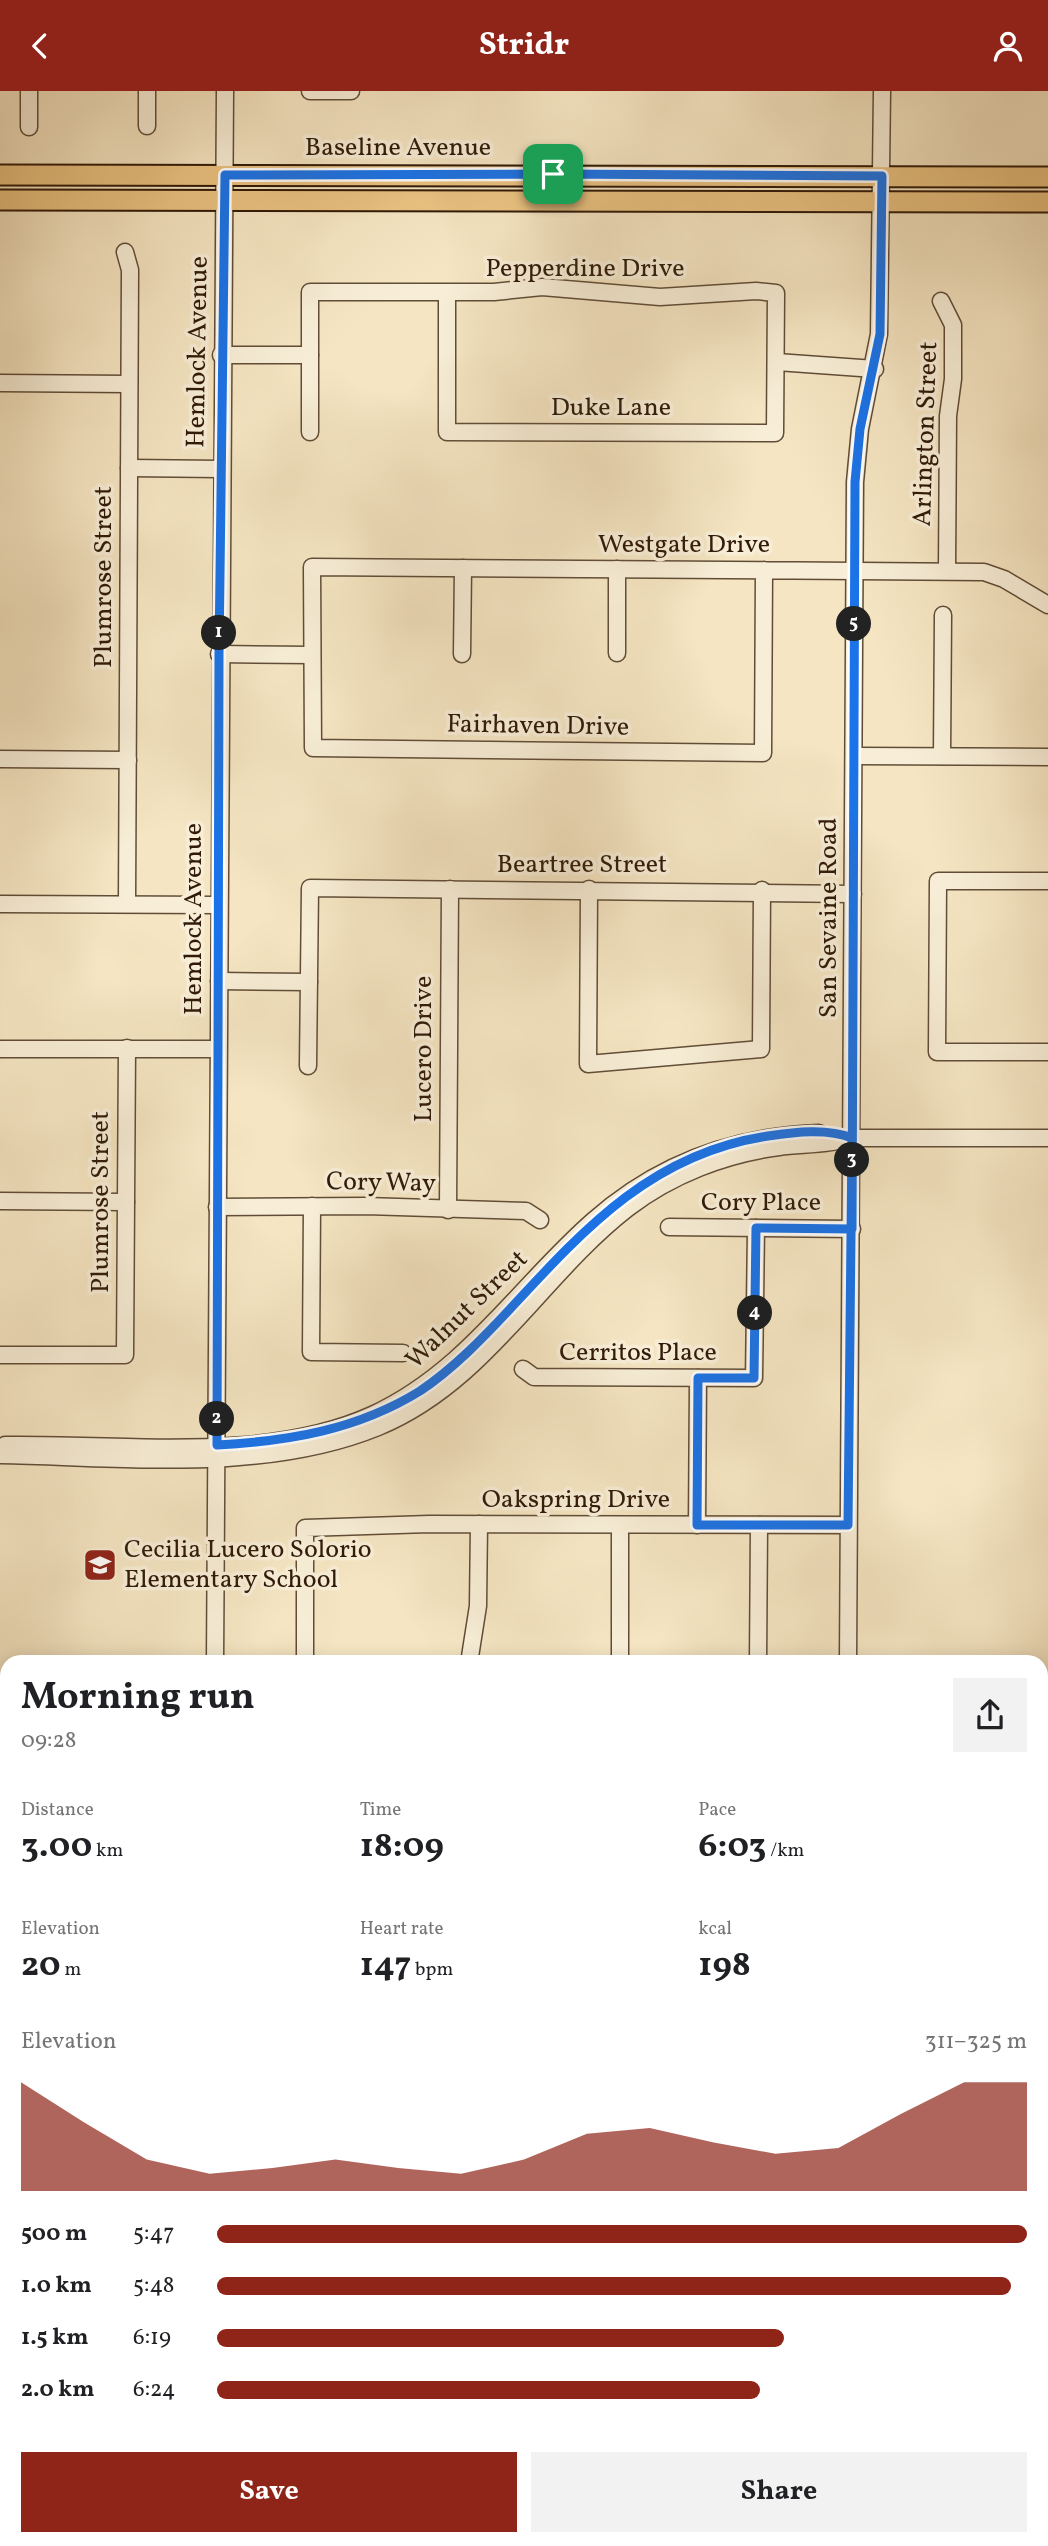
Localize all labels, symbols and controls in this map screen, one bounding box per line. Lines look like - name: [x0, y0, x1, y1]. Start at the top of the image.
- text: Stridr: [479, 24, 569, 68]
- icon: back: [21, 27, 59, 65]
- icon: person: [989, 27, 1027, 65]
- street label: Baseline Avenue: [305, 130, 491, 166]
- pin: [523, 144, 583, 204]
- icon: arrive: [534, 155, 572, 193]
- street label: Pepperdine Drive: [486, 251, 684, 287]
- street label: Hemlock Avenue: [178, 256, 218, 448]
- street label: Arlington Street: [905, 341, 947, 527]
- street label: Duke Lane: [551, 390, 671, 426]
- street label: Plumrose Street: [86, 486, 122, 668]
- street label: Westgate Drive: [598, 527, 770, 563]
- pin: 5: [836, 607, 872, 641]
- text: 5: [849, 610, 858, 636]
- pin: 1: [202, 615, 236, 651]
- text: 1: [215, 619, 222, 645]
- street label: Fairhaven Drive: [446, 706, 630, 746]
- street label: San Sevaine Road: [811, 818, 847, 1018]
- street label: Hemlock Avenue: [176, 823, 212, 1015]
- street label: Beartree Street: [497, 847, 667, 883]
- street label: Lucero Drive: [406, 976, 442, 1122]
- street label: Plumrose Street: [83, 1111, 119, 1293]
- pin: 3: [834, 1143, 870, 1177]
- text: 3: [847, 1146, 856, 1172]
- street label: Cory Way: [326, 1164, 436, 1202]
- street label: Cory Place: [701, 1185, 821, 1221]
- street label: Walnut Street: [398, 1242, 536, 1378]
- pin: 4: [738, 1295, 772, 1331]
- text: 4: [749, 1299, 760, 1325]
- street label: Cerritos Place: [559, 1335, 717, 1371]
- pin: 2: [200, 1401, 234, 1437]
- text: 2: [212, 1405, 221, 1431]
- street label: Oakspring Drive: [482, 1482, 670, 1518]
- place label: Cecilia Lucero Solorio Elementary School: [124, 1532, 372, 1598]
- school or university icon: Cecilia Lucero Solorio Elementary School: [81, 1546, 119, 1584]
- text: Morning run: [21, 1672, 255, 1725]
- button: share: [953, 1678, 1027, 1752]
- text: 09:28: [21, 1725, 76, 1757]
- text: Distance: [21, 1797, 94, 1823]
- text: Time: [360, 1797, 401, 1823]
- text: Pace: [698, 1797, 736, 1823]
- text: 3.00: [21, 1823, 92, 1871]
- text: 18:09: [360, 1823, 444, 1871]
- text: 6:03: [698, 1823, 766, 1871]
- text: km: [92, 1838, 123, 1864]
- text: /km: [766, 1838, 804, 1864]
- text: Elevation: [21, 1916, 100, 1942]
- text: Heart rate: [360, 1916, 444, 1942]
- text: kcal: [698, 1916, 732, 1942]
- text: 20: [21, 1942, 61, 1990]
- text: 147: [360, 1942, 411, 1990]
- text: 198: [698, 1942, 751, 1990]
- text: m: [61, 1957, 81, 1983]
- text: bpm: [411, 1957, 453, 1983]
- text: Elevation: [21, 2026, 117, 2058]
- text: 311–325 m: [925, 2026, 1027, 2058]
- text: 500 m: [21, 2218, 87, 2250]
- text: 5:47: [133, 2218, 174, 2250]
- text: 1.0 km: [21, 2270, 92, 2302]
- text: 5:48: [133, 2270, 174, 2302]
- text: 1.5 km: [21, 2322, 88, 2354]
- text: 6:19: [133, 2322, 171, 2354]
- text: 2.0 km: [21, 2374, 94, 2406]
- text: 6:24: [133, 2374, 175, 2406]
- button: Save: [21, 2452, 517, 2532]
- button: Share: [531, 2452, 1027, 2532]

